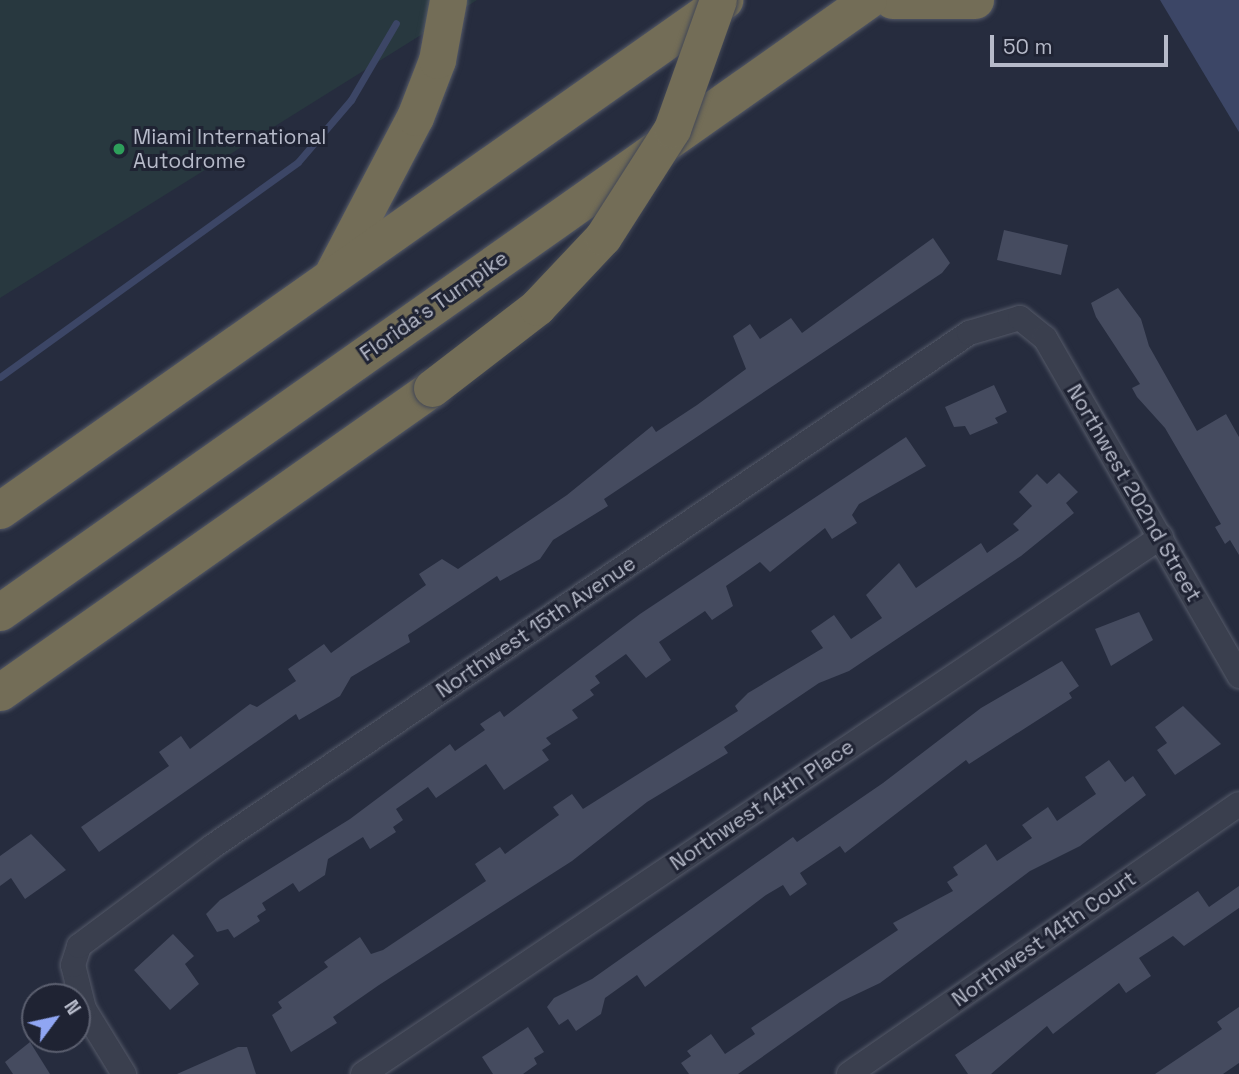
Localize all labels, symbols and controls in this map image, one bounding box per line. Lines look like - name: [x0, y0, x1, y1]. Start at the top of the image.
- scale bar: [994, 21, 1172, 65]
- text: 50 m: [1003, 33, 1053, 60]
- place label: Miami International Autodrome: [133, 124, 326, 174]
- marker: Miami International Autodrome: [111, 141, 127, 157]
- street label: Florida's Turnpike: [355, 245, 513, 367]
- street label: Northwest 202nd Street: [1061, 380, 1207, 606]
- street label: Northwest 15th Avenue: [431, 551, 641, 703]
- street label: Northwest 14th Place: [665, 734, 859, 876]
- street label: Northwest 14th Court: [947, 866, 1141, 1012]
- north arrow: [21, 983, 91, 1053]
- text: N: [58, 995, 86, 1020]

